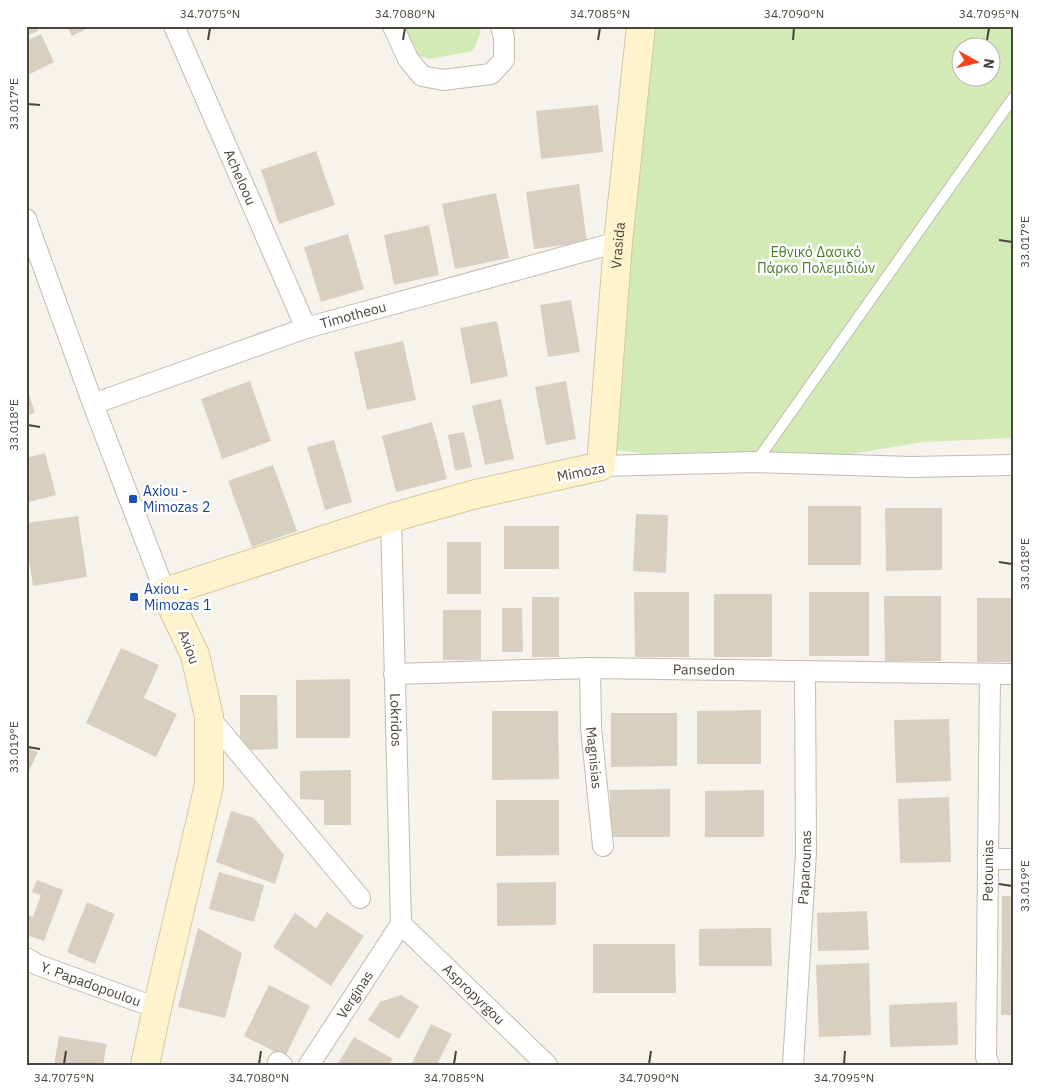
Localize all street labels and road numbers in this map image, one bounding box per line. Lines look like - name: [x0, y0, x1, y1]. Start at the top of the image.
- street label: Acheloou: [220, 146, 260, 208]
- street label: Vrasida: [607, 221, 629, 269]
- street label: Timotheou: [318, 297, 388, 333]
- street label: Mimoza: [555, 458, 607, 485]
- street label: Axiou: [174, 627, 204, 667]
- street label: Pansedon: [673, 660, 735, 679]
- street label: Lokridos: [386, 693, 406, 747]
- street label: Magnisias: [582, 726, 606, 790]
- street label: Paparounas: [794, 830, 815, 905]
- street label: Petounias: [979, 839, 997, 902]
- street label: Y. Papadopoulou: [38, 958, 143, 1010]
- street label: Aspropyrgou: [439, 960, 509, 1028]
- street label: Verginas: [333, 967, 377, 1022]

